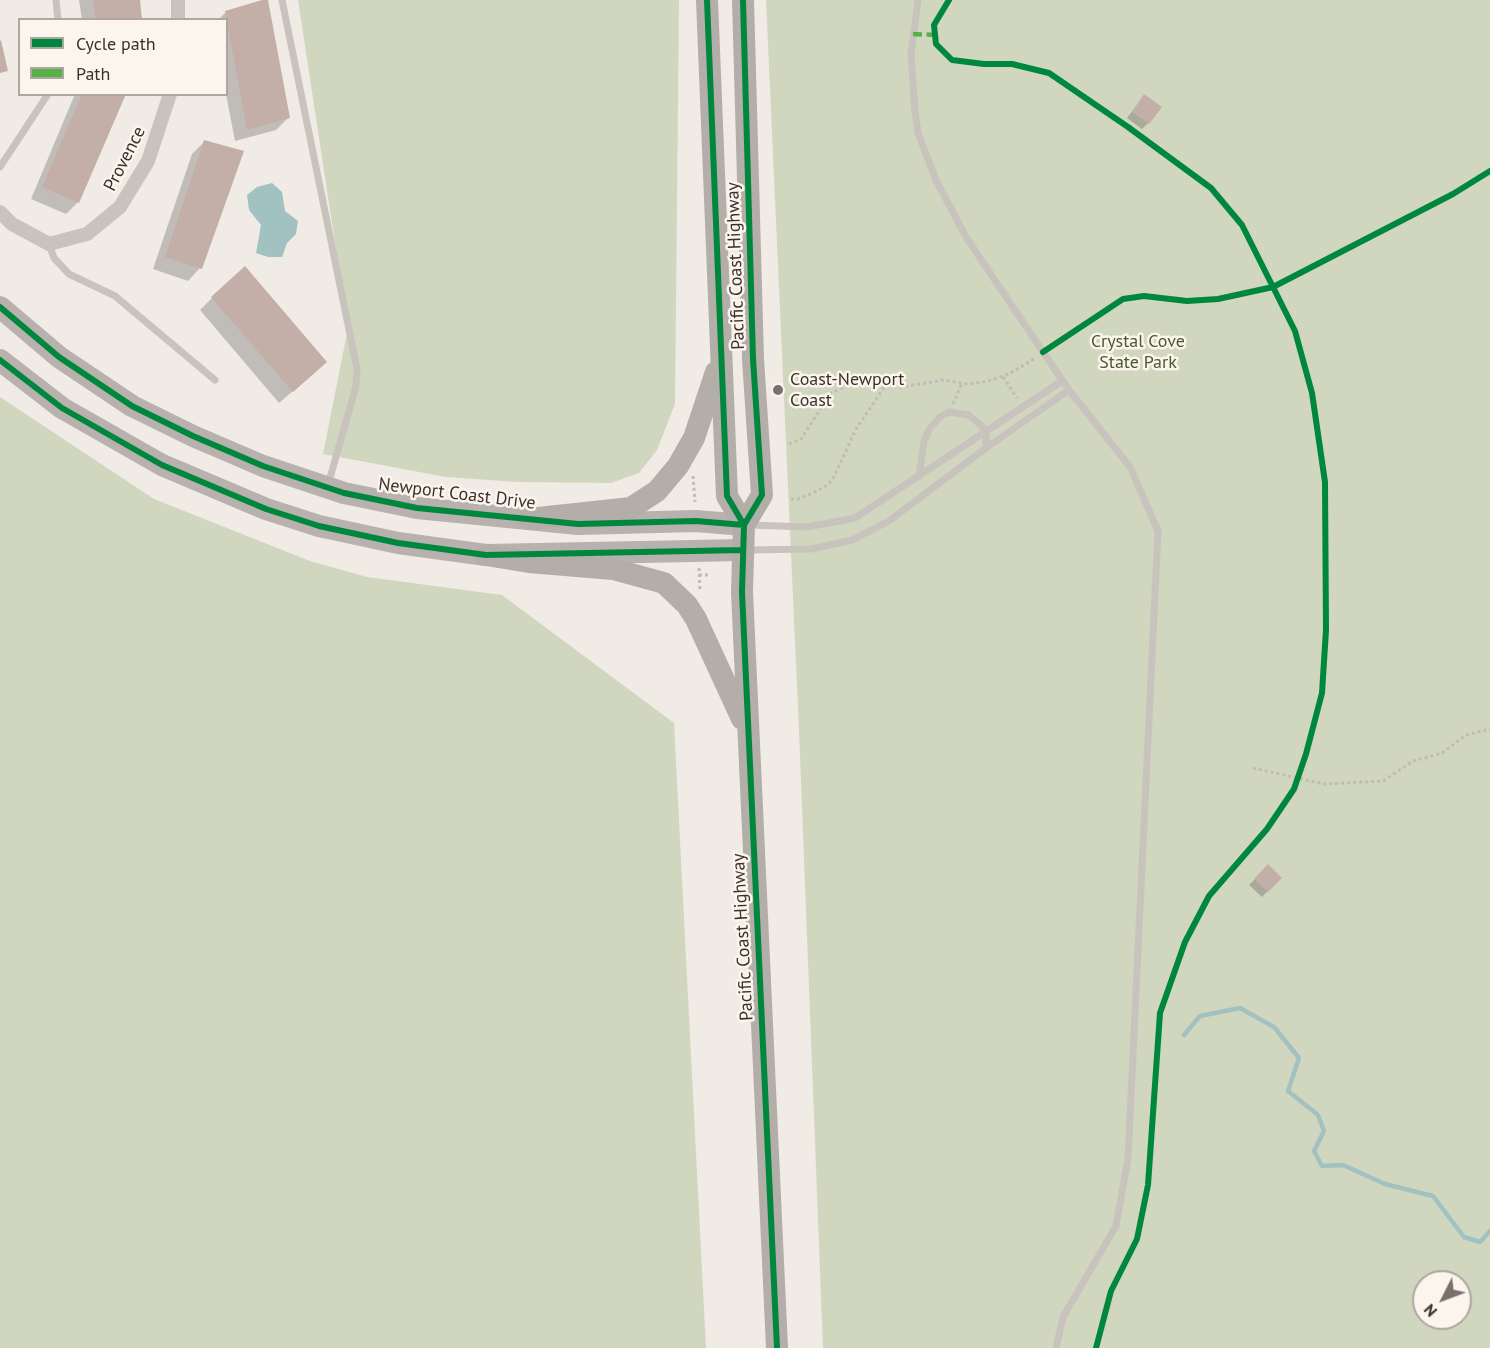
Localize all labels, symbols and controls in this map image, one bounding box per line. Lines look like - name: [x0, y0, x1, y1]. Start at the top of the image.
- legend: [18, 18, 228, 96]
- text: Cycle path: [76, 32, 156, 55]
- text: Path: [76, 62, 110, 85]
- street label: Provence: [100, 123, 150, 195]
- street label: Pacific Coast Highway: [722, 182, 750, 350]
- park label: Crystal Cove State Park: [1091, 331, 1185, 374]
- place label: Coast-Newport Coast: [790, 369, 904, 412]
- marker: Coast-Newport Coast: [771, 383, 785, 397]
- street label: Newport Coast Drive: [377, 474, 537, 514]
- street label: Pacific Coast Highway: [728, 853, 758, 1021]
- north arrow: [1412, 1270, 1472, 1330]
- text: N: [1419, 1300, 1441, 1321]

